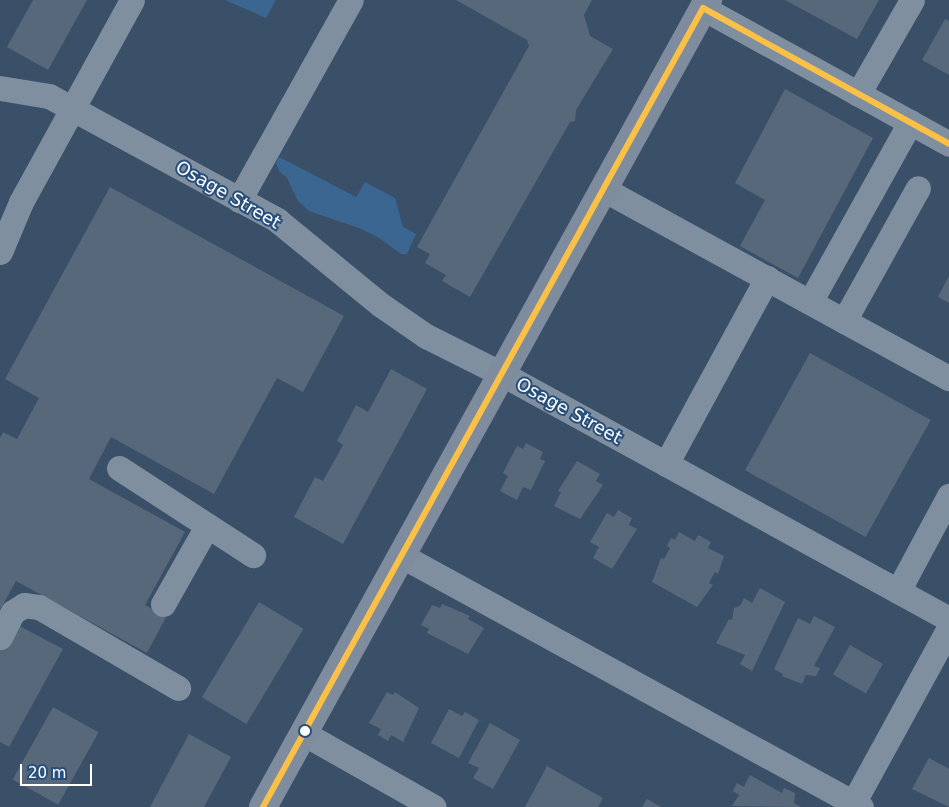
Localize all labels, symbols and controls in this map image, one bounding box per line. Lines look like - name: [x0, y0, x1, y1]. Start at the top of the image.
- street label: Osage Street: [172, 156, 284, 234]
- street label: Osage Street: [512, 373, 626, 449]
- unlabelled marker: [300, 726, 310, 736]
- scale bar: [22, 754, 95, 786]
- text: 20 m: [28, 764, 66, 782]

